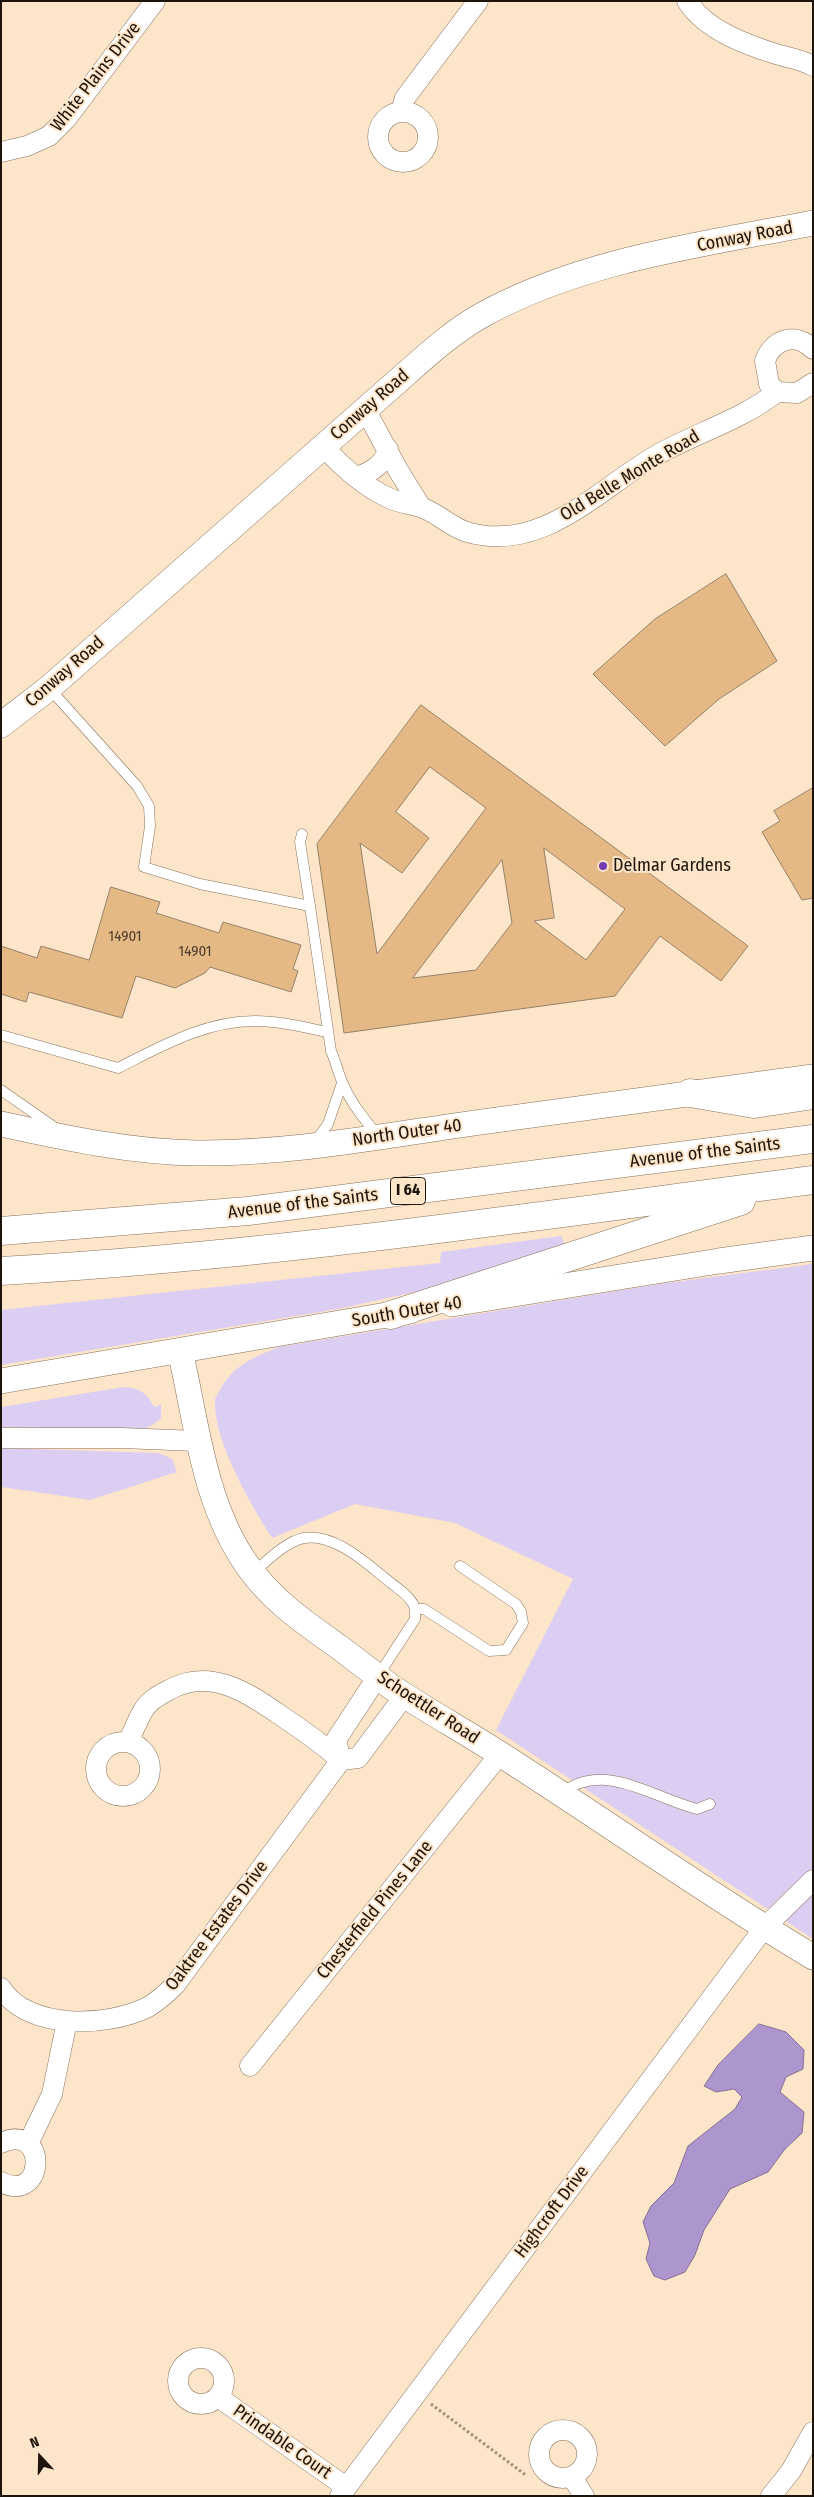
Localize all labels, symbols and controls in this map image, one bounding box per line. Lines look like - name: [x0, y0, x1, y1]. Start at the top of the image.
- street label: White Plains Drive: [47, 18, 145, 136]
- street label: Conway Road: [695, 217, 795, 257]
- street label: Conway Road: [326, 365, 414, 445]
- street label: Old Belle Monte Road: [556, 426, 704, 526]
- street label: Conway Road: [21, 632, 109, 712]
- place label: Delmar Gardens: [613, 855, 731, 877]
- marker: Delmar Gardens: [597, 860, 609, 872]
- house number: 14901: [108, 928, 142, 946]
- house number: 14901: [178, 943, 212, 961]
- street label: North Outer 40: [351, 1115, 463, 1151]
- street label: Avenue of the Saints: [629, 1133, 781, 1173]
- road number: I 64: [390, 1178, 426, 1204]
- street label: Avenue of the Saints: [227, 1184, 379, 1224]
- street label: South Outer 40: [350, 1292, 464, 1332]
- street label: Schoettler Road: [373, 1667, 483, 1749]
- street label: Chesterfield Pines Lane: [312, 1836, 438, 1984]
- street label: Oaktree Estates Drive: [161, 1857, 273, 1995]
- street label: Highcroft Drive: [510, 2162, 594, 2262]
- street label: Prindable Court: [229, 2400, 335, 2484]
- north arrow: [15, 2432, 65, 2482]
- text: N: [27, 2433, 41, 2452]

